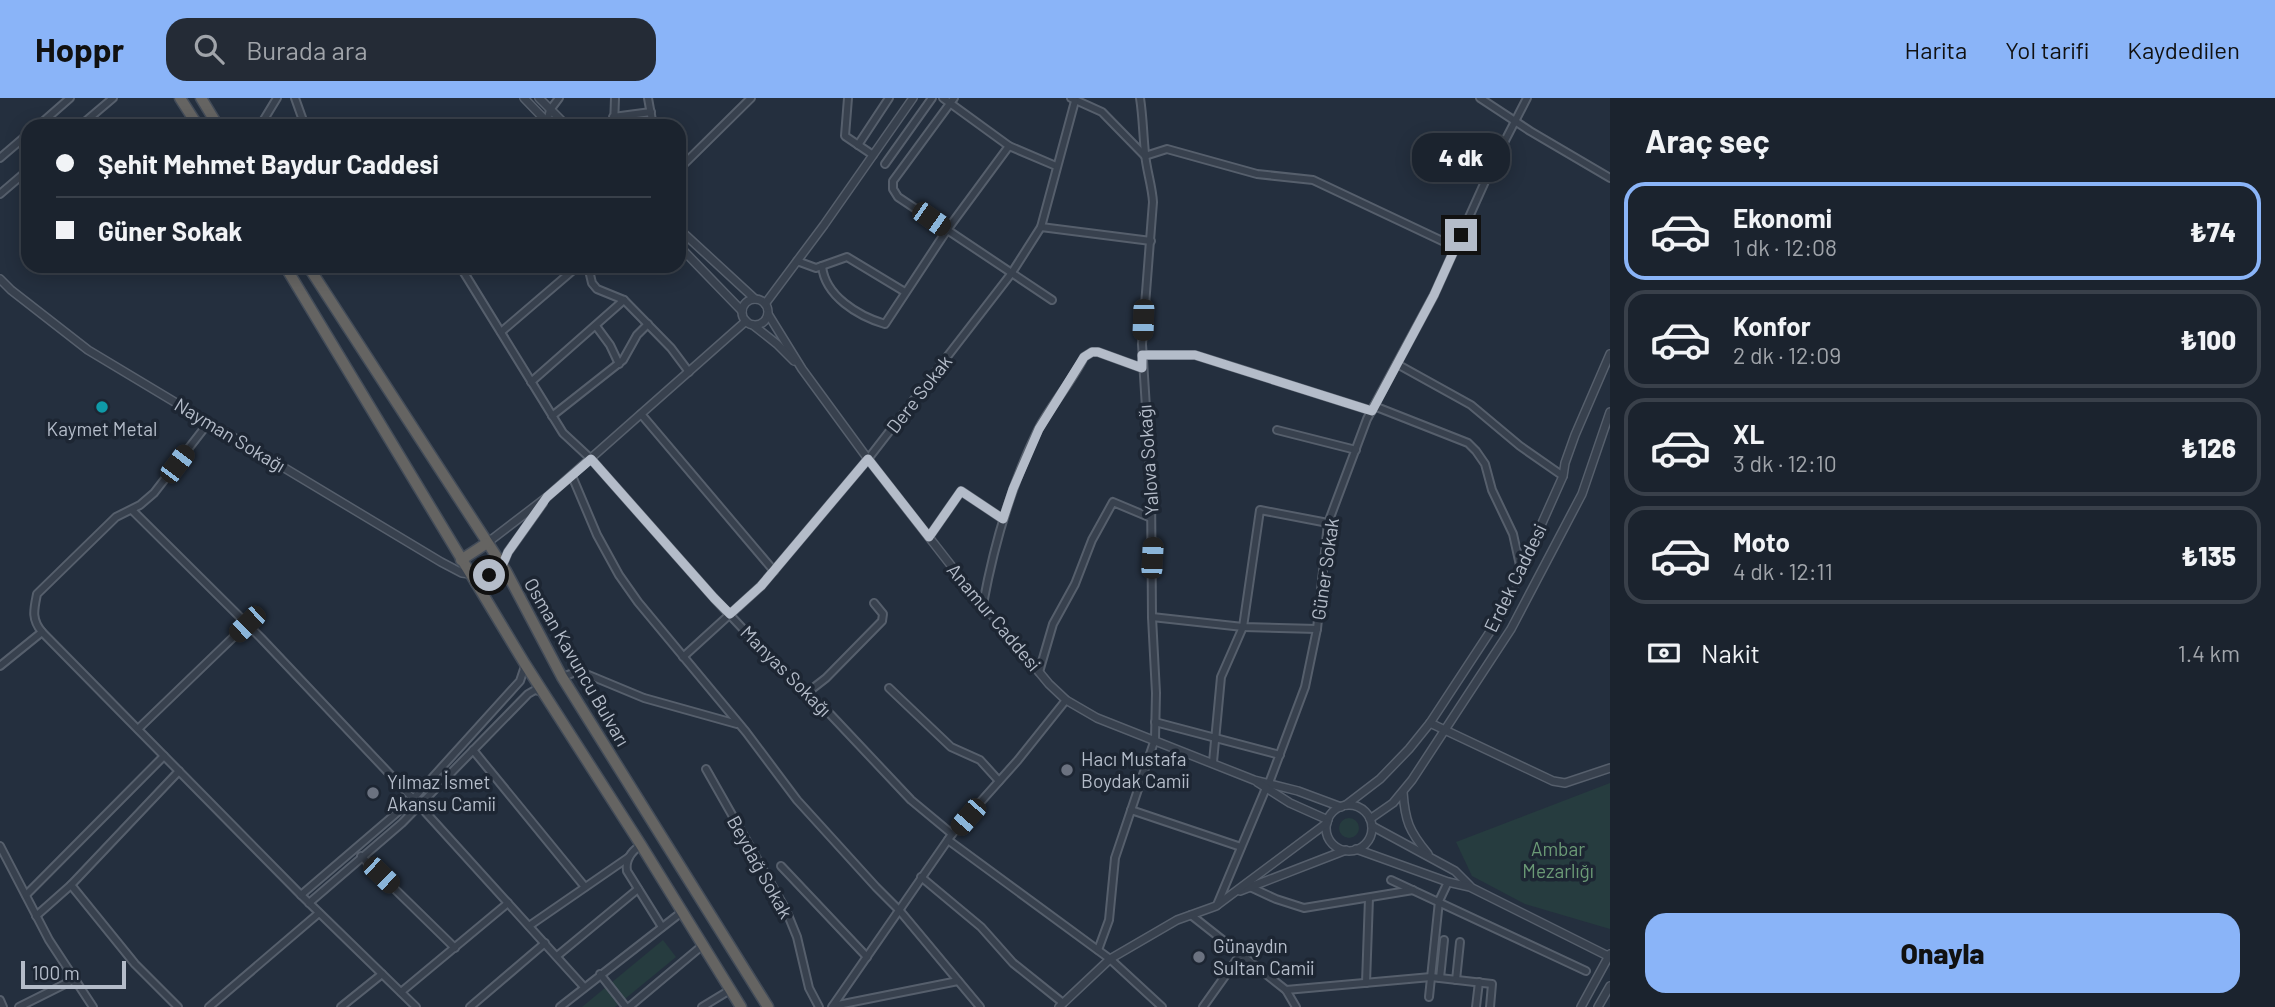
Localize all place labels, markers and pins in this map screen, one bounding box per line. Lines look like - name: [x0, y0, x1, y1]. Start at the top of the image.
- marker: Kaymet Metal: [94, 399, 110, 415]
- place label: Kaymet Metal: [47, 417, 157, 440]
- place label: Hacı Mustafa Boydak Camii: [1081, 747, 1190, 792]
- marker: Hacı Mustafa Boydak Camii: [1059, 762, 1075, 778]
- place label: Yılmaz İsmet Akansu Camii: [387, 770, 496, 815]
- marker: Yılmaz İsmet Akansu Camii: [365, 785, 381, 801]
- place label: Günaydın Sultan Camii: [1213, 934, 1314, 979]
- marker: Günaydın Sultan Camii: [1191, 949, 1207, 965]

